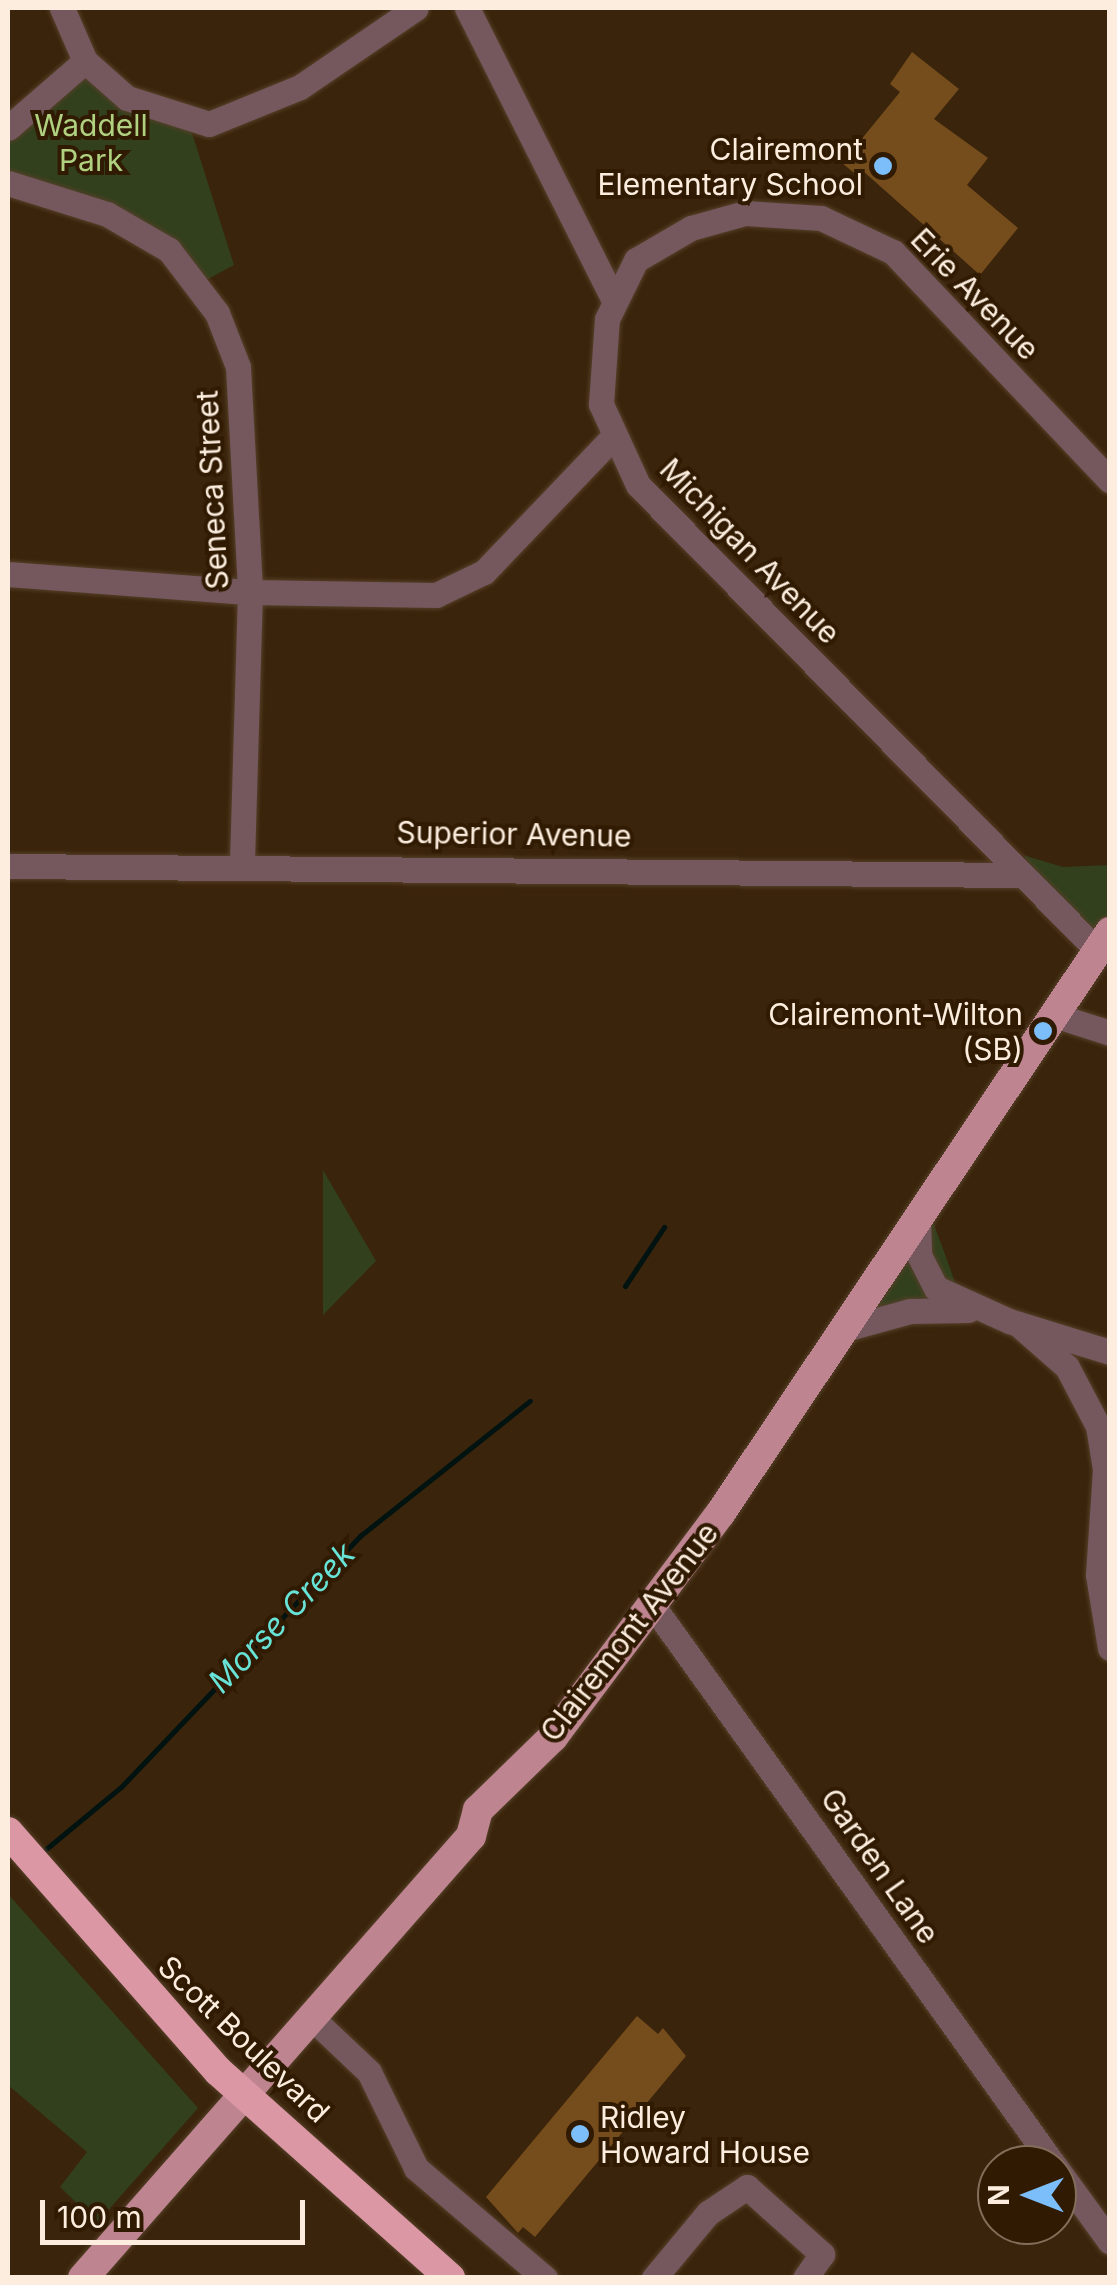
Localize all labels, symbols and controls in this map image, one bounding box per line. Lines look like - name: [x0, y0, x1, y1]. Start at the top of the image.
- park label: Waddell Park: [34, 107, 148, 178]
- place label: Clairemont Elementary School: [597, 131, 863, 202]
- marker: Clairemont Elementary School: [872, 155, 894, 177]
- street label: Erie Avenue: [904, 221, 1046, 367]
- street label: Seneca Street: [189, 390, 235, 590]
- street label: Michigan Avenue: [653, 451, 847, 651]
- street label: Superior Avenue: [396, 814, 632, 854]
- place label: Clairemont-Wilton (SB): [768, 996, 1023, 1066]
- marker: Clairemont-Wilton (SB): [1032, 1020, 1054, 1042]
- street label: Clairemont Avenue: [533, 1516, 725, 1748]
- water label: Morse Creek: [201, 1535, 363, 1701]
- street label: Garden Lane: [813, 1782, 947, 1950]
- street label: Scott Boulevard: [151, 1948, 337, 2130]
- place label: Ridley Howard House: [600, 2099, 810, 2170]
- marker: Ridley Howard House: [569, 2123, 591, 2145]
- north arrow: [977, 2145, 1077, 2245]
- scale bar: [45, 2180, 310, 2242]
- text: N: [982, 2184, 1016, 2206]
- text: 100 m: [57, 2199, 142, 2235]

